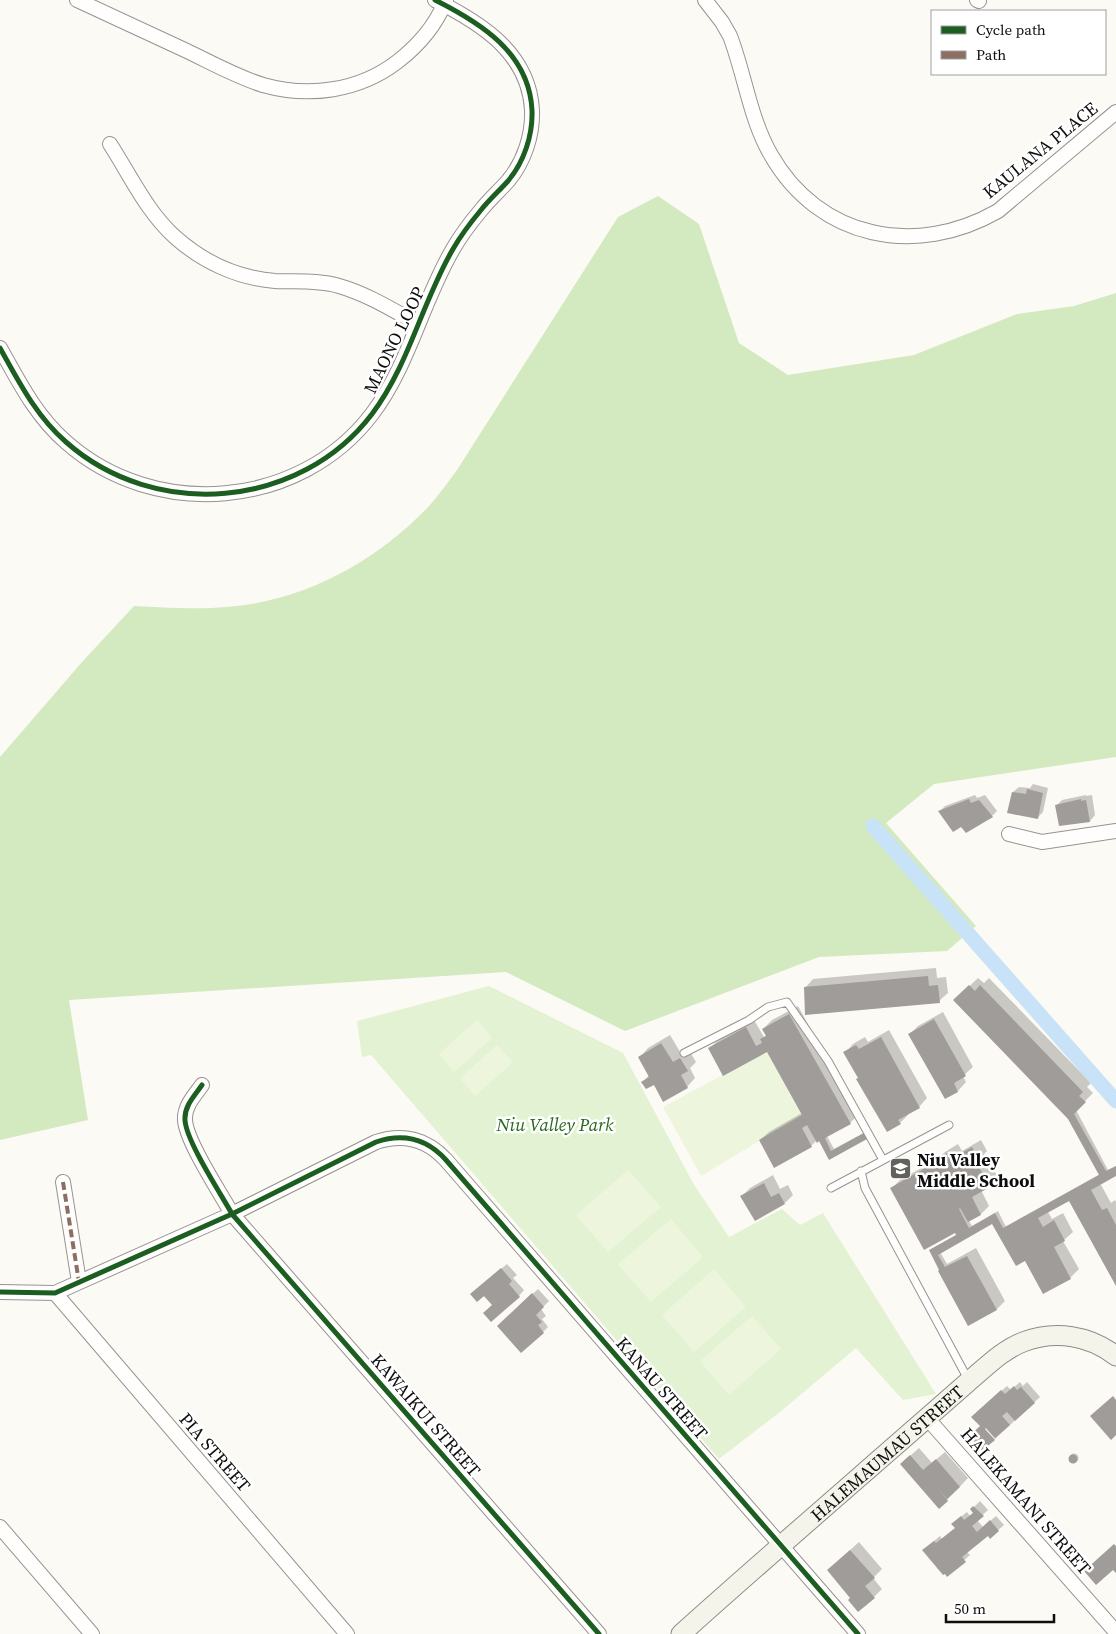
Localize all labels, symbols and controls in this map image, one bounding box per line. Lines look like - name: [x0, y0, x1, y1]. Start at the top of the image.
- legend: [931, 10, 1106, 75]
- text: Cycle path: [976, 19, 1046, 40]
- text: Path: [976, 44, 1006, 65]
- street label: KAULANA PLACE: [977, 96, 1103, 204]
- street label: MAONO LOOP: [357, 282, 431, 398]
- park label: Niu Valley Park: [496, 1112, 614, 1137]
- place label: Niu Valley Middle School: [917, 1147, 1035, 1193]
- school or university icon: Niu Valley Middle School: [889, 1157, 913, 1181]
- street label: KANAU STREET: [610, 1331, 714, 1445]
- street label: KAWAIKUI STREET: [365, 1348, 487, 1482]
- street label: HALEMAUMAU STREET: [805, 1379, 969, 1527]
- street label: PIA STREET: [174, 1407, 256, 1497]
- street label: HALEKAMANI STREET: [955, 1422, 1097, 1580]
- scale bar: [946, 1592, 1054, 1624]
- text: 50 m: [954, 1598, 986, 1619]

